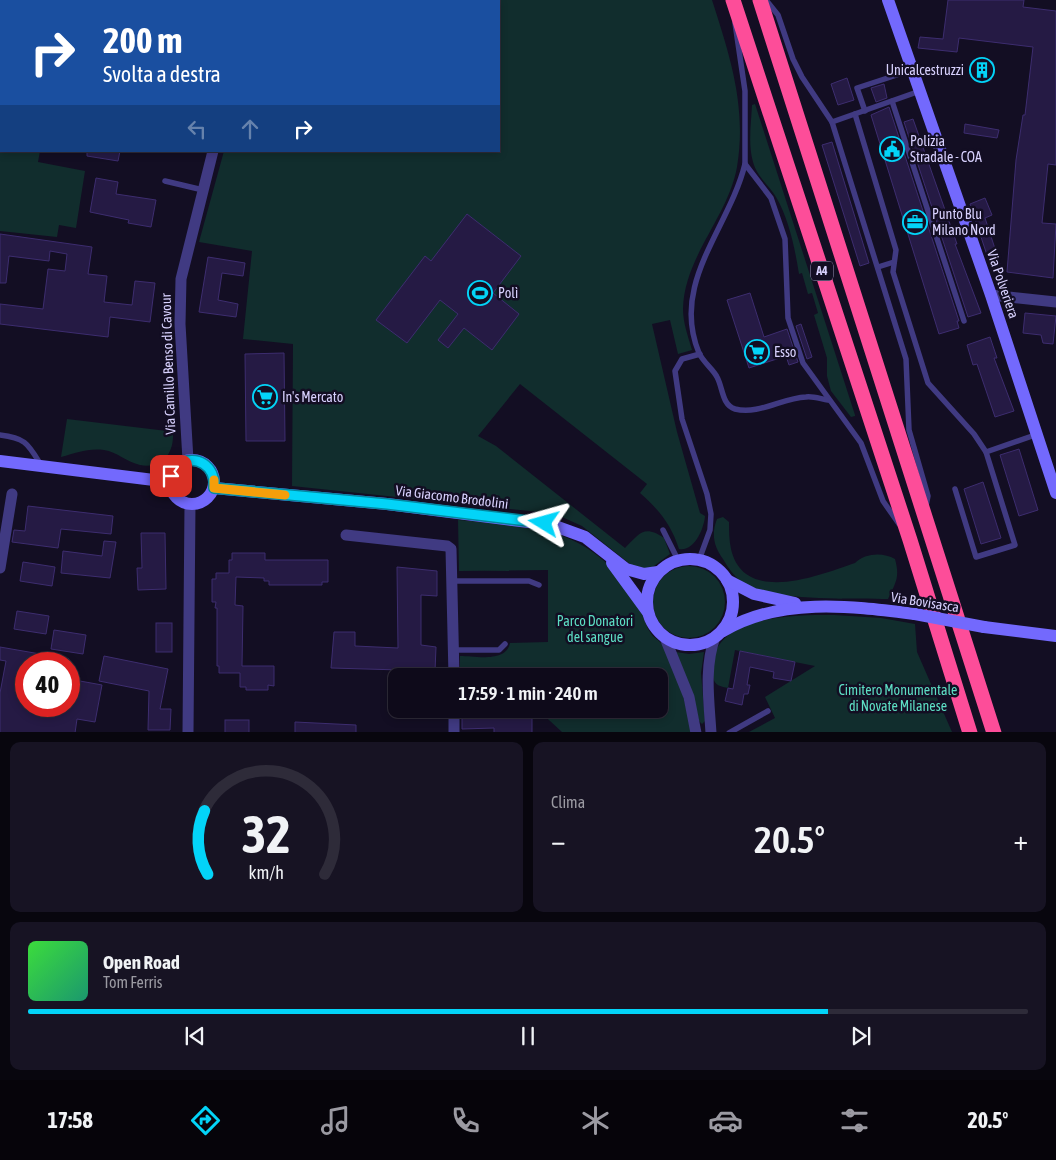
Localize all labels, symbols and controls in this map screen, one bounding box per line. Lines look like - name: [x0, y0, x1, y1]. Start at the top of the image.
- icon: right: [20, 20, 85, 85]
- text: 200 m: [103, 20, 182, 60]
- building icon: Unicalcestruzzi: [969, 57, 995, 83]
- text: Svolta a destra: [103, 61, 221, 87]
- place label: Unicalcestruzzi: [886, 62, 964, 78]
- icon: left: [183, 115, 211, 143]
- icon: ahead: [236, 115, 264, 143]
- icon: right: [289, 115, 317, 143]
- place label: Polizia Stradale - COA: [910, 133, 982, 165]
- public building icon: Polizia Stradale - COA: [879, 136, 905, 162]
- place label: Punto Blu Milano Nord: [932, 206, 996, 238]
- office icon: Punto Blu Milano Nord: [902, 209, 928, 235]
- street label: Via Polveriera: [984, 248, 1022, 320]
- road number: A4: [811, 262, 833, 280]
- sports icon: Polì: [467, 280, 493, 306]
- place label: Polì: [498, 285, 518, 301]
- street label: Via Camillo Benso di Cavour: [158, 292, 178, 435]
- supermarket icon: Esso: [744, 339, 770, 365]
- place label: Esso: [774, 344, 796, 360]
- supermarket icon: In's Mercato: [252, 384, 278, 410]
- place label: In's Mercato: [282, 389, 343, 405]
- pin: [150, 455, 192, 497]
- icon: arrive: [157, 462, 185, 490]
- street label: Via Giacomo Brodolini: [395, 482, 509, 512]
- position arrow: [517, 496, 569, 548]
- street label: Via Bovisasca: [890, 589, 960, 615]
- park label: Parco Donatori del sangue: [557, 613, 633, 645]
- speed limit sign: 40: [15, 652, 80, 717]
- text: 17:59 · 1 min · 240 m: [458, 682, 598, 704]
- park label: Cimitero Monumentale di Novate Milanese: [839, 682, 957, 714]
- text: Clima: [551, 793, 585, 811]
- text: 32: [242, 804, 291, 864]
- text: 20.5°: [754, 818, 825, 861]
- text: −: [551, 824, 566, 856]
- text: +: [1013, 824, 1028, 856]
- text: km/h: [249, 862, 284, 883]
- text: Open Road: [103, 951, 180, 973]
- text: Tom Ferris: [103, 973, 162, 991]
- icon: previous: [181, 1022, 209, 1050]
- icon: pause: [514, 1022, 542, 1050]
- icon: next: [847, 1022, 875, 1050]
- icon: directions: [188, 1103, 223, 1138]
- icon: music: [318, 1103, 353, 1138]
- icon: phone: [448, 1103, 483, 1138]
- icon: climate: [578, 1103, 613, 1138]
- icon: car: [708, 1103, 743, 1138]
- icon: filters: [837, 1103, 872, 1138]
- text: 17:58: [47, 1107, 93, 1133]
- text: 20.5°: [967, 1107, 1008, 1133]

